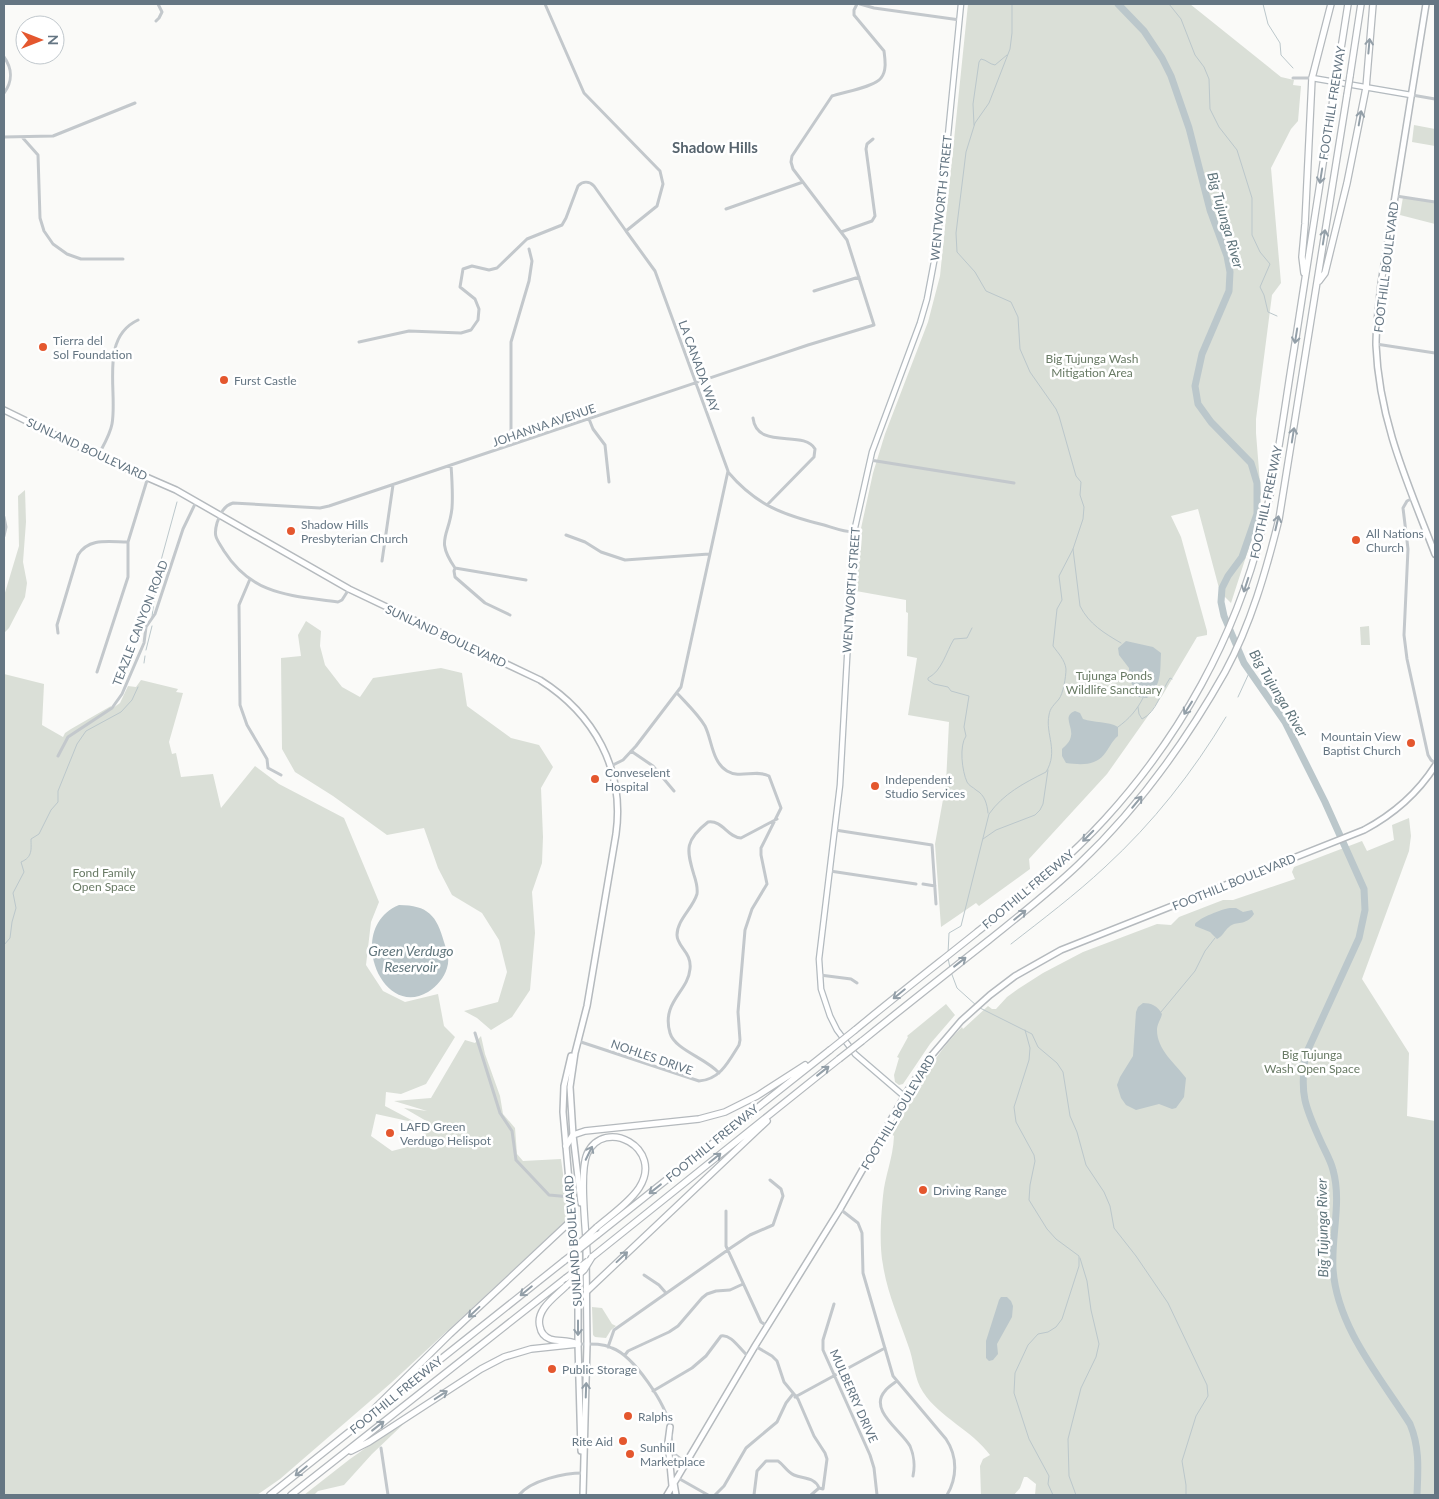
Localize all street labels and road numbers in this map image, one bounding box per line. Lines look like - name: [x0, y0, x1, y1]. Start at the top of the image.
- street label: FOOTHILL FREEWAY: [1316, 45, 1348, 161]
- street label: WENTWORTH STREET: [927, 134, 955, 262]
- street label: FOOTHILL BOULEVARD: [1371, 201, 1401, 333]
- street label: LA CANADA WAY: [675, 318, 723, 414]
- street label: JOHANNA AVENUE: [490, 400, 598, 450]
- street label: SUNLAND BOULEVARD: [24, 414, 150, 484]
- street label: FOOTHILL FREEWAY: [1247, 444, 1285, 560]
- street label: WENTWORTH STREET: [839, 527, 863, 653]
- street label: TEAZLE CANYON ROAD: [109, 558, 171, 688]
- street label: SUNLAND BOULEVARD: [383, 601, 509, 671]
- street label: FOOTHILL FREEWAY: [979, 846, 1077, 932]
- street label: FOOTHILL BOULEVARD: [1170, 850, 1298, 914]
- street label: NOHLES DRIVE: [609, 1036, 695, 1078]
- street label: FOOTHILL BOULEVARD: [858, 1052, 938, 1172]
- street label: FOOTHILL FREEWAY: [663, 1101, 762, 1185]
- street label: SUNLAND BOULEVARD: [561, 1175, 585, 1307]
- street label: MULBERRY DRIVE: [827, 1347, 881, 1445]
- street label: FOOTHILL FREEWAY: [347, 1353, 446, 1437]

